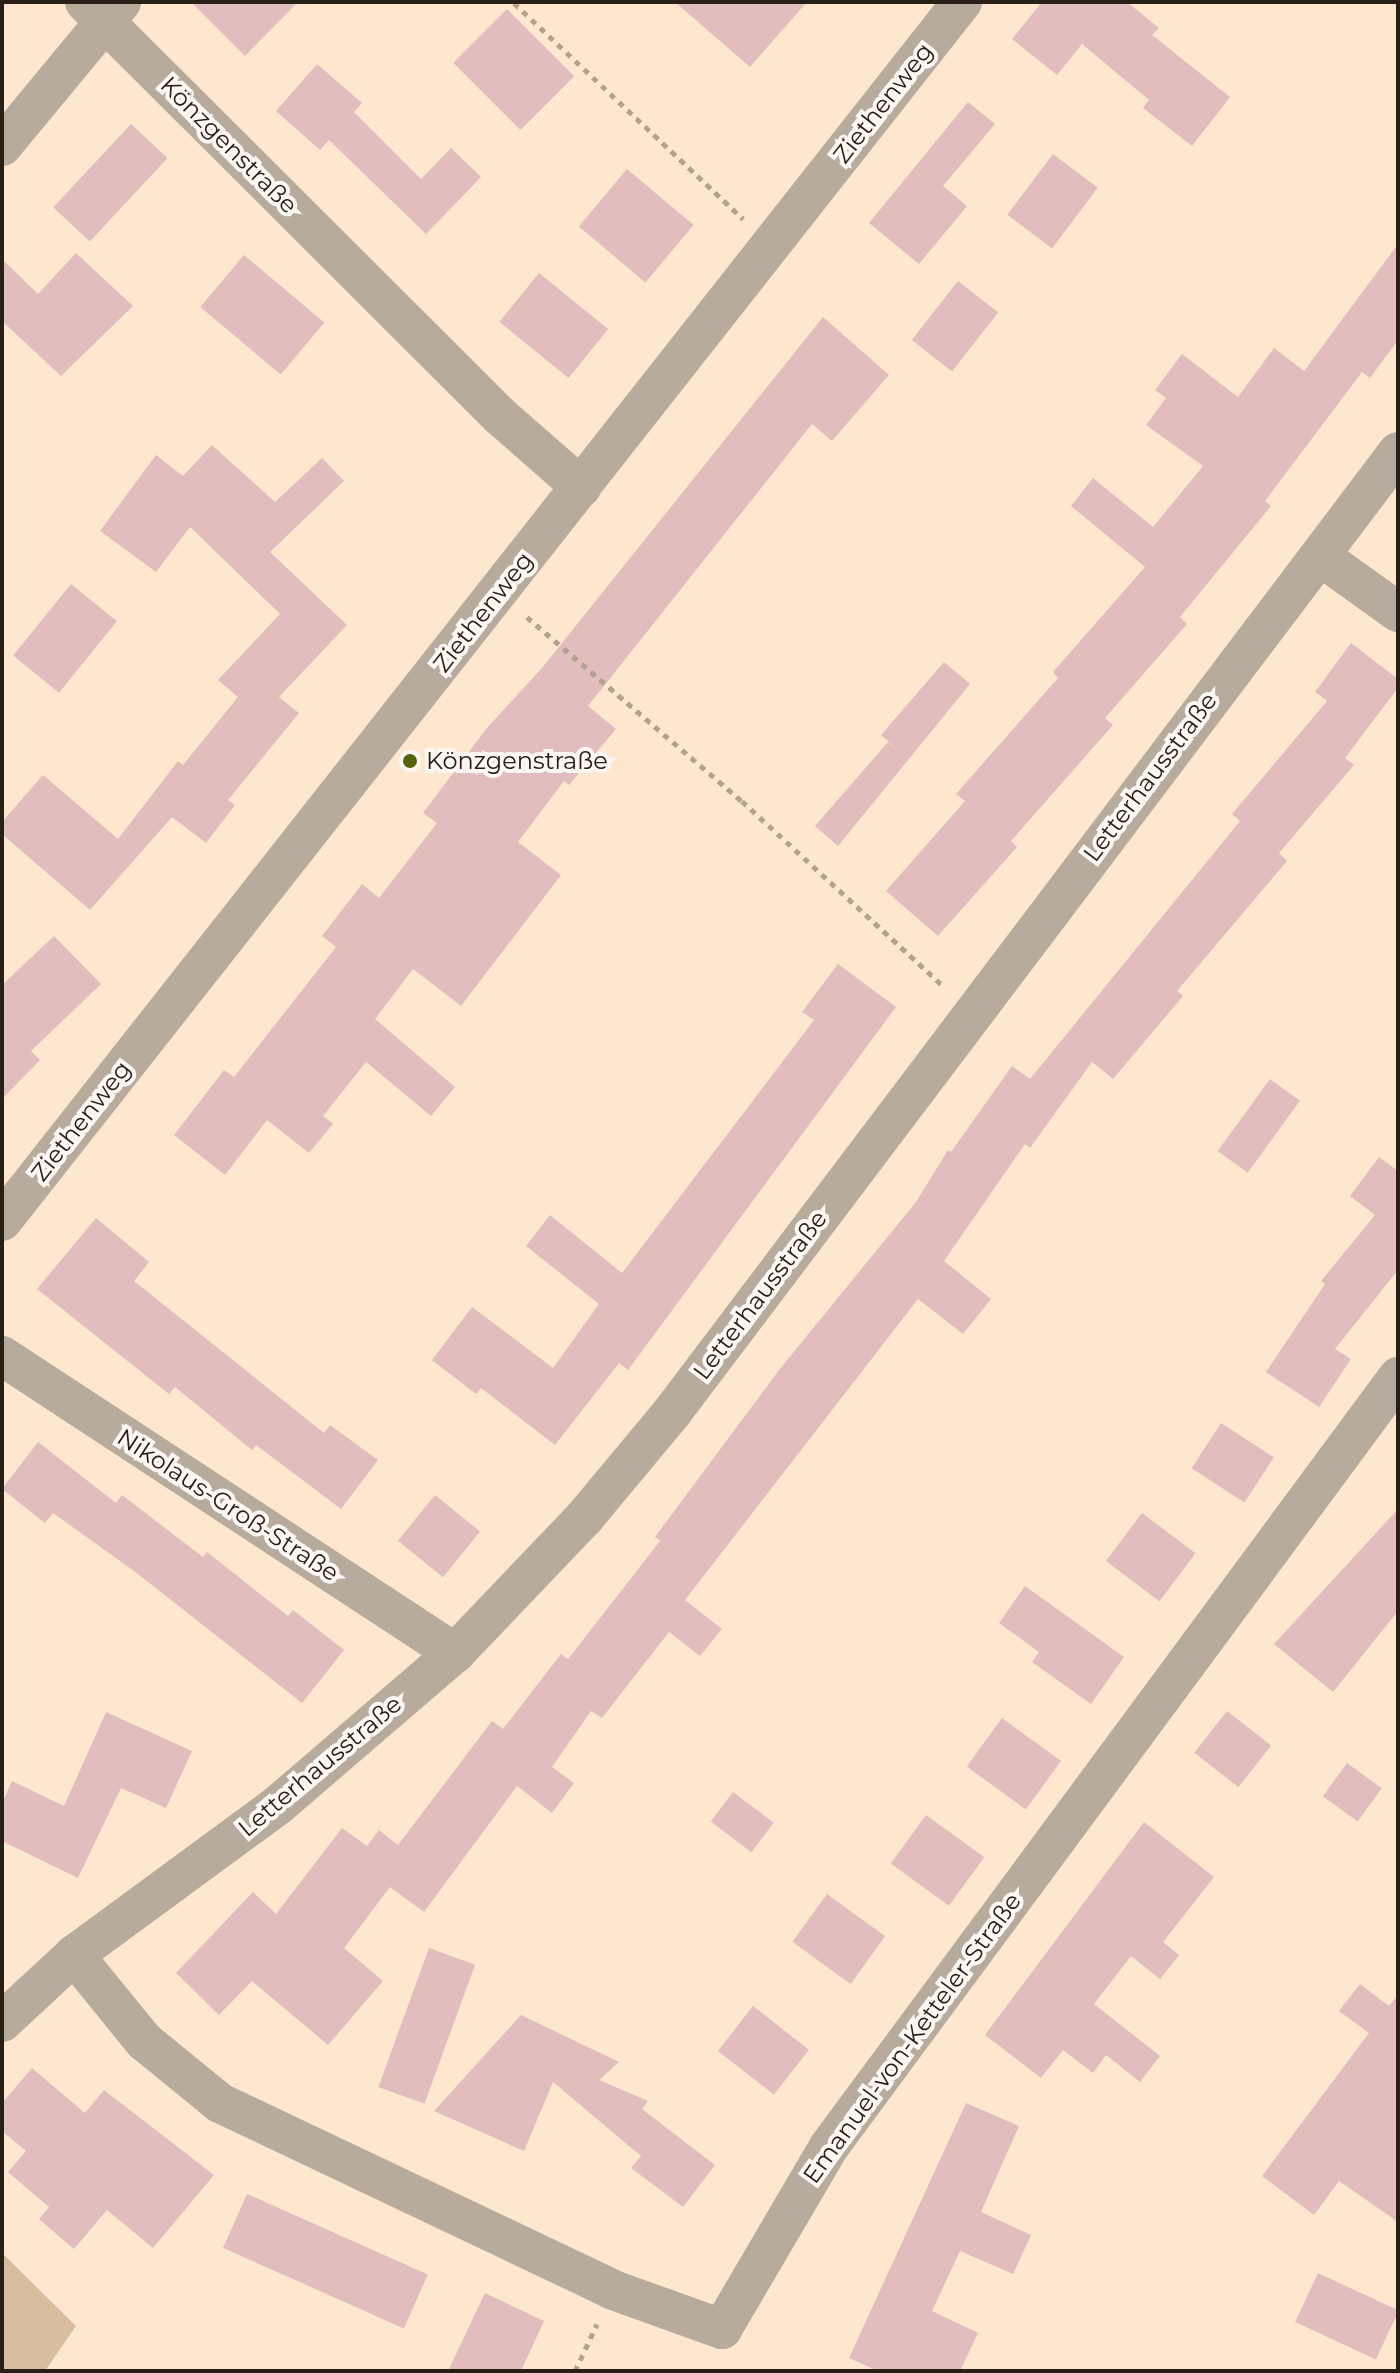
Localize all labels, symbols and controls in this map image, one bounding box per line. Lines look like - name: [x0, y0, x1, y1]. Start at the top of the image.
- street label: Ziethenweg: [827, 37, 939, 169]
- street label: Könzgenstraße: [155, 71, 303, 219]
- street label: Ziethenweg: [427, 546, 539, 678]
- street label: Letterhausstraße: [1077, 687, 1223, 867]
- place label: Könzgenstraße: [426, 747, 608, 775]
- marker: Könzgenstraße: [401, 752, 419, 770]
- street label: Ziethenweg: [25, 1055, 137, 1187]
- street label: Letterhausstraße: [687, 1205, 833, 1385]
- street label: Nikolaus-Groß-Straße: [112, 1423, 344, 1587]
- street label: Letterhausstraße: [233, 1689, 407, 1843]
- street label: Emanuel-von-Ketteler-Straße: [797, 1887, 1027, 2189]

